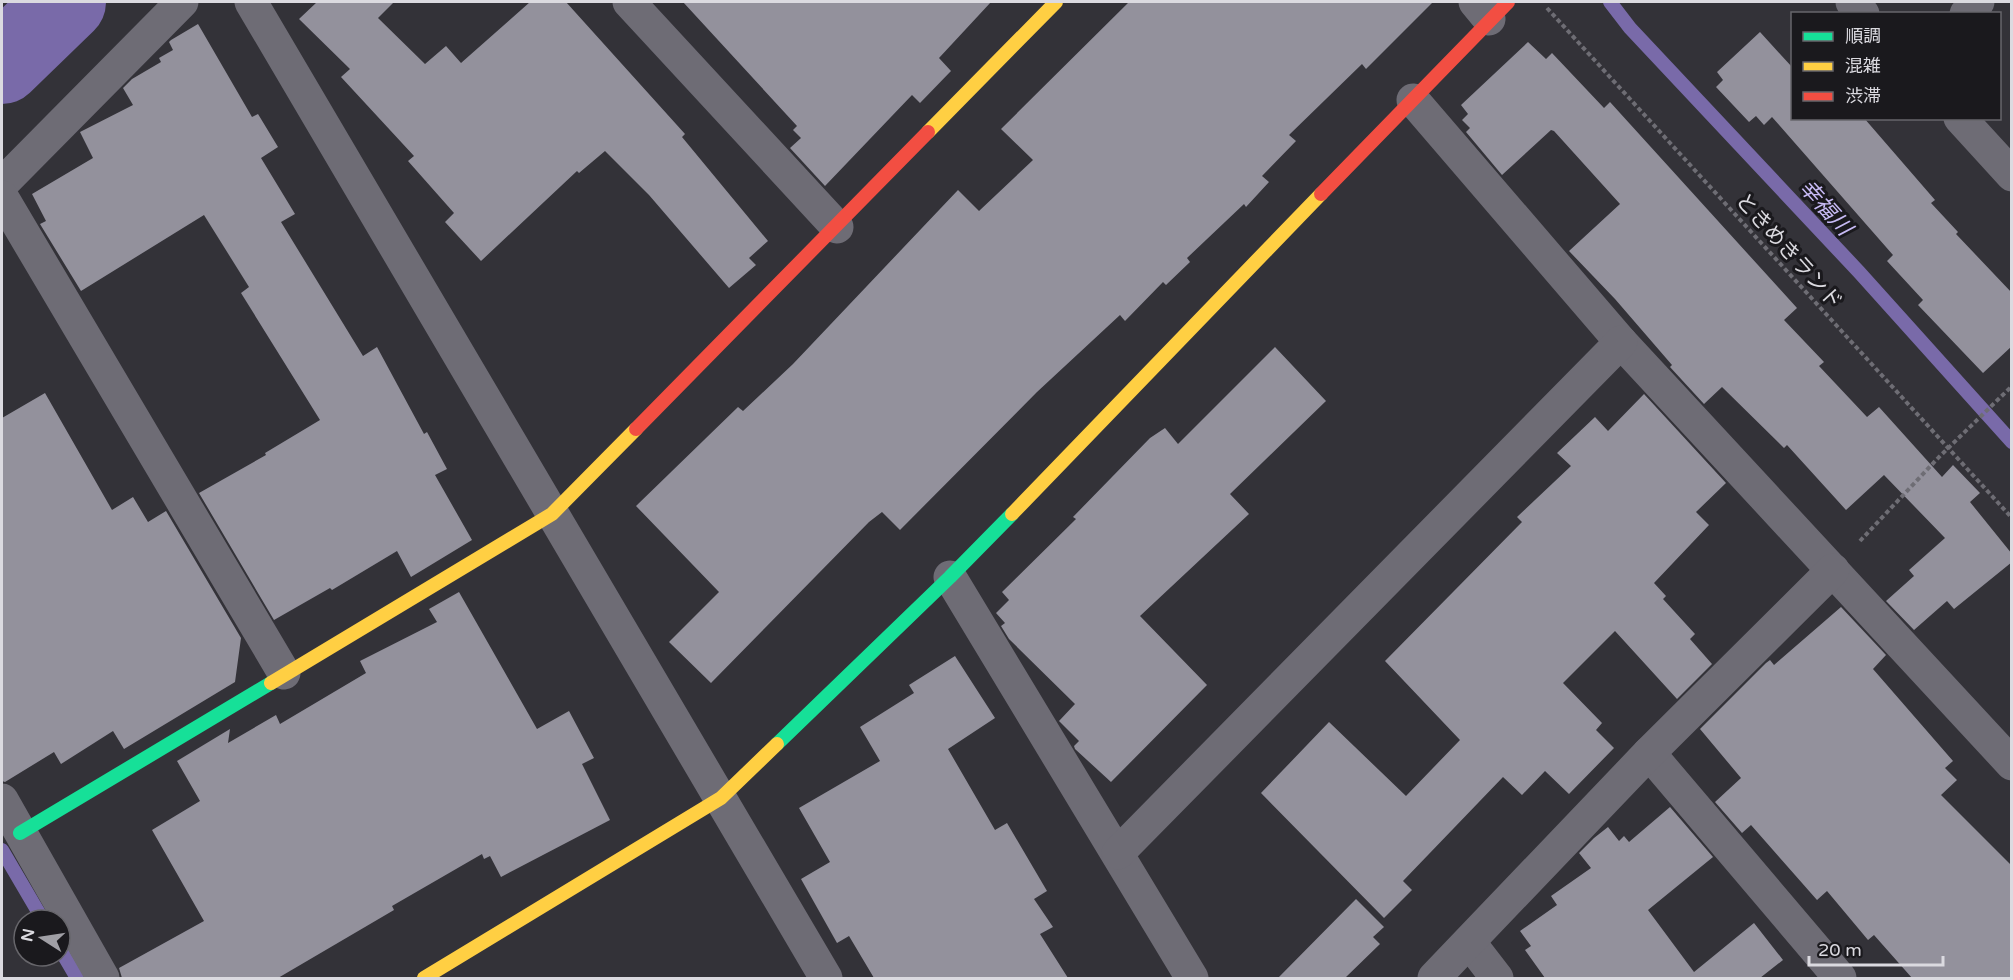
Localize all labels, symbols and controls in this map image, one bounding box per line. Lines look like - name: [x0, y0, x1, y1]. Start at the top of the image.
- legend: [1791, 12, 2001, 120]
- text: 順調: [1845, 25, 1881, 47]
- text: 混雑: [1845, 55, 1881, 77]
- text: 渋滞: [1845, 85, 1881, 107]
- water label: 幸福川: [1794, 174, 1858, 242]
- street label: ときめきランド: [1730, 188, 1847, 314]
- north arrow: [12, 908, 72, 968]
- text: N: [17, 927, 39, 943]
- scale bar: [1809, 929, 1942, 967]
- text: 20 m: [1818, 939, 1862, 961]

